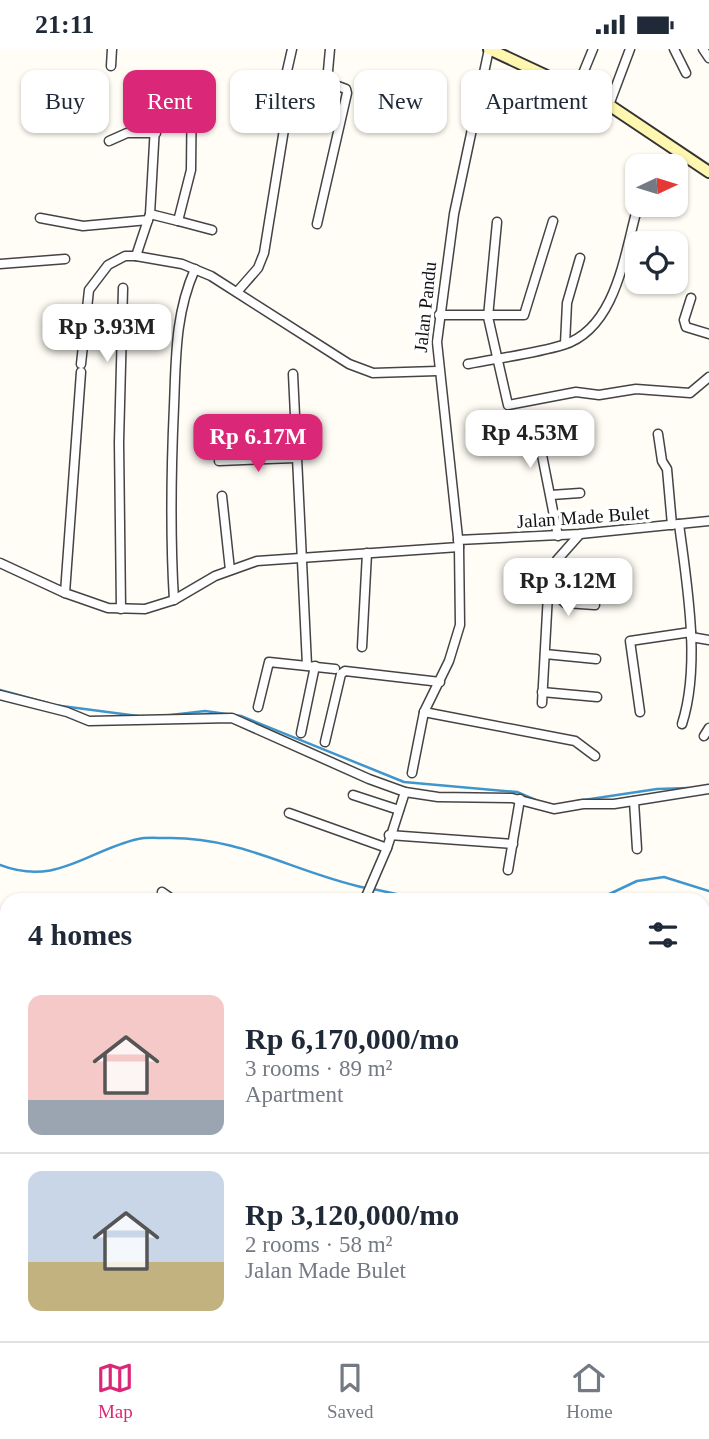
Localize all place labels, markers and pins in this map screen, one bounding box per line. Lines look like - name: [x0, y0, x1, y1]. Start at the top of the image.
- pin: Rp 3.93M: [35, 305, 179, 364]
- pin: Rp 4.53M: [458, 411, 602, 470]
- pin: Rp 6.17M: [186, 415, 330, 474]
- pin: Rp 3.12M: [496, 559, 640, 618]

